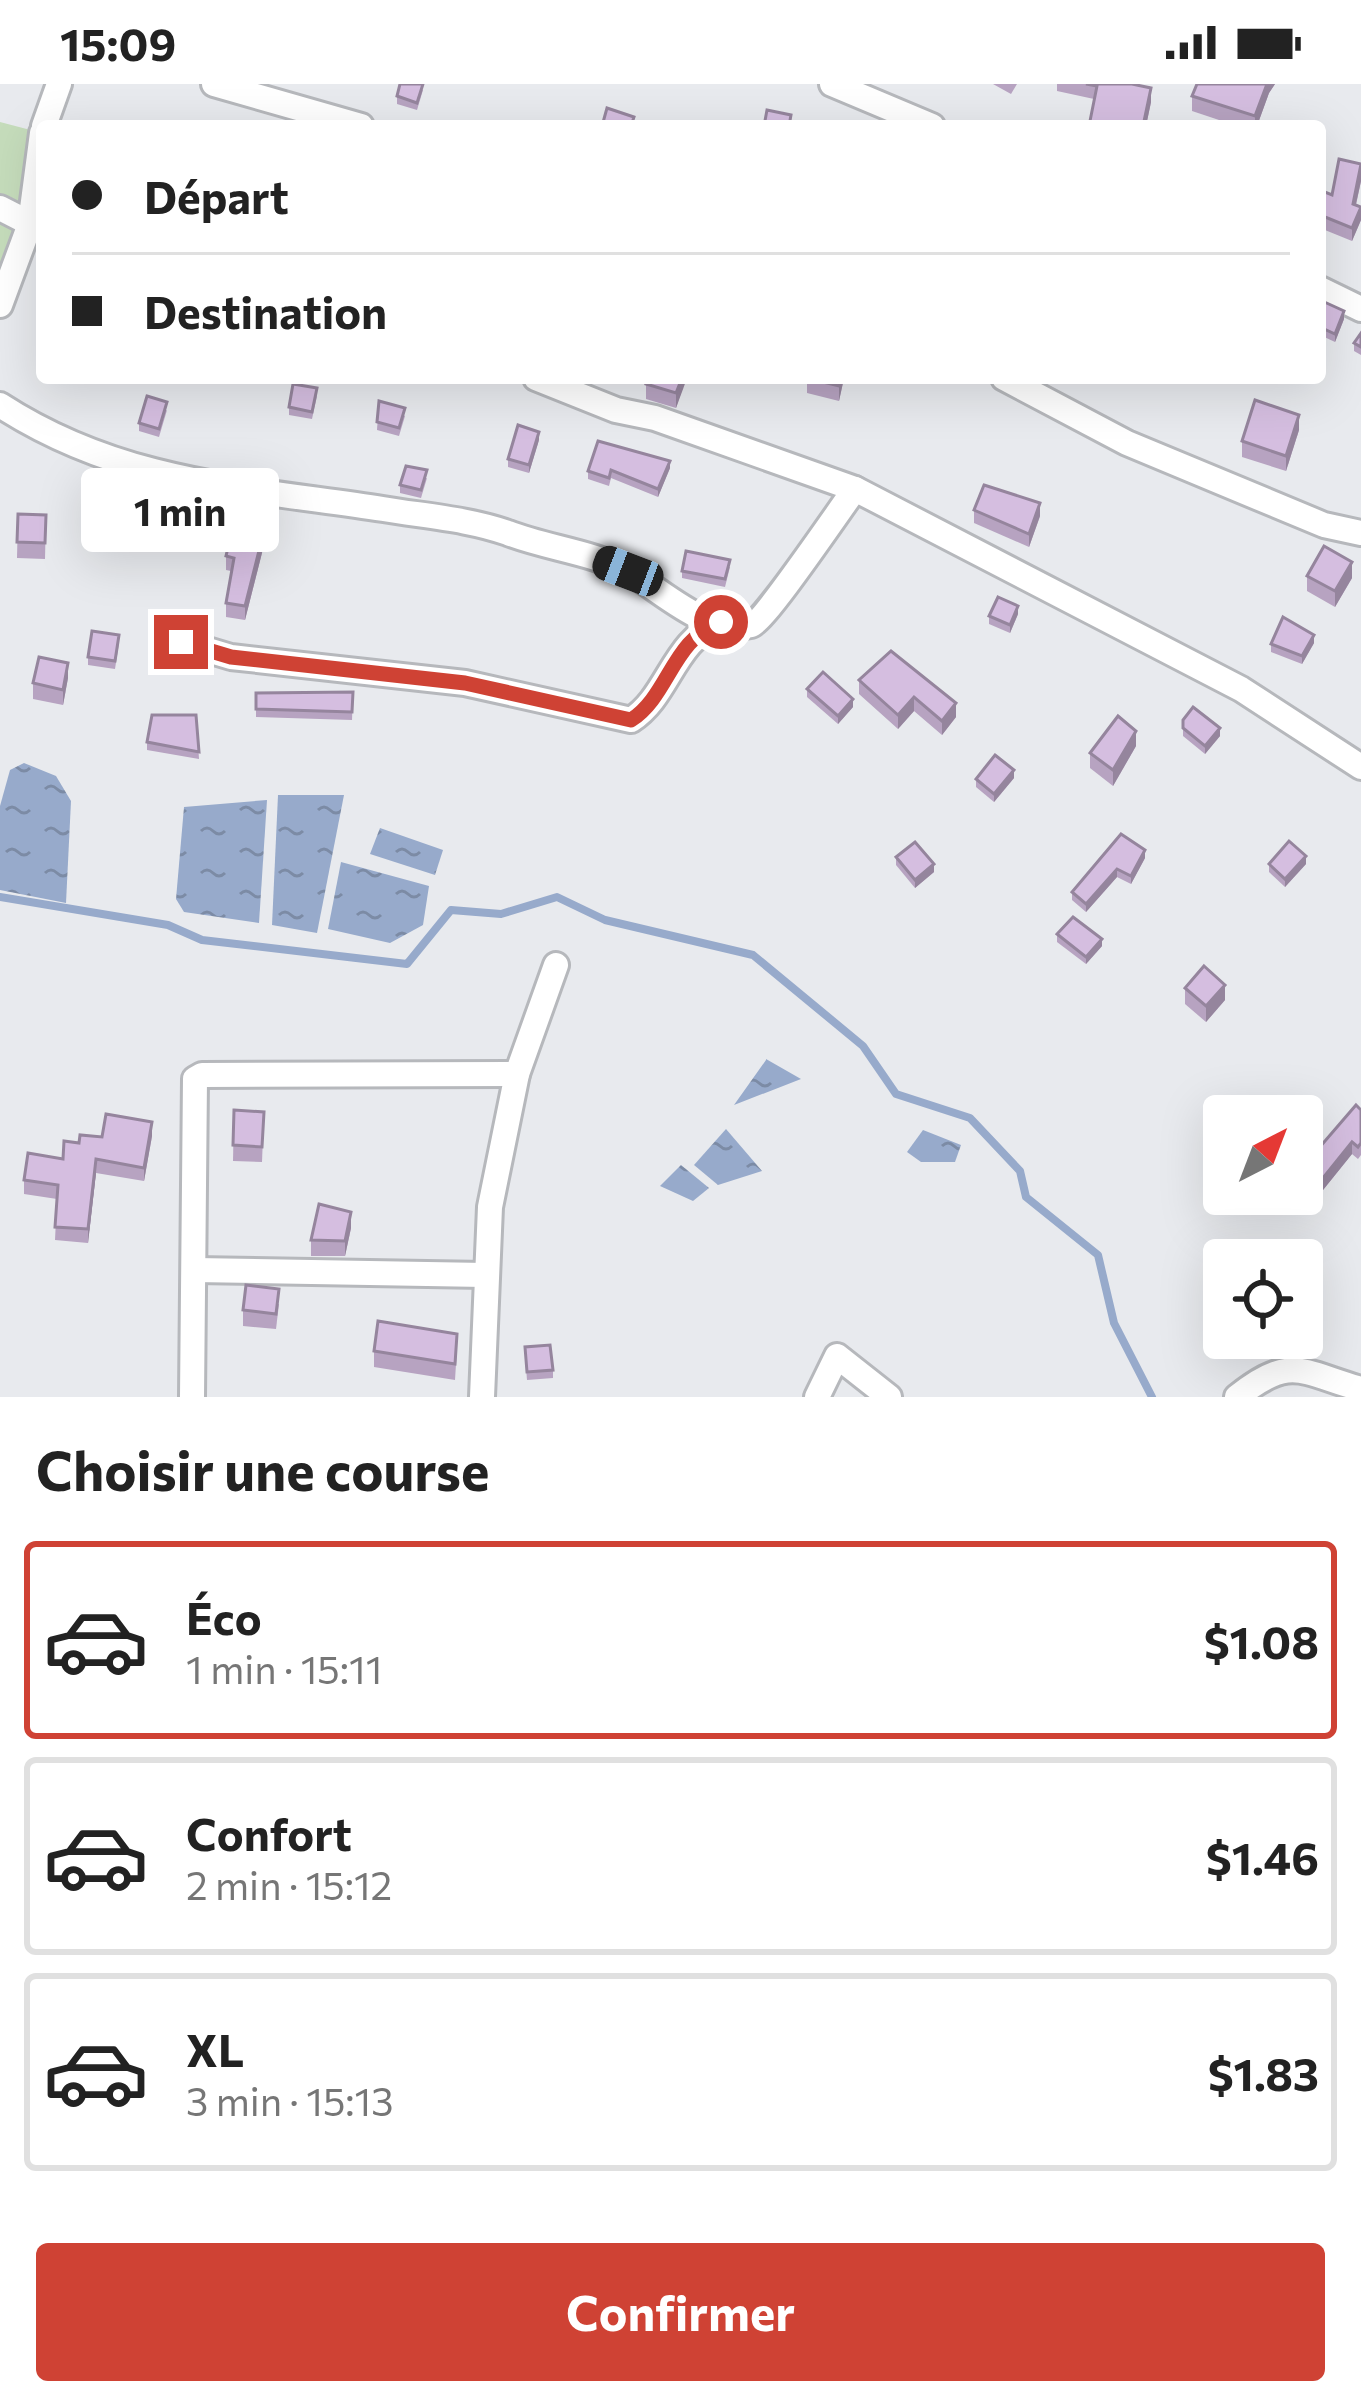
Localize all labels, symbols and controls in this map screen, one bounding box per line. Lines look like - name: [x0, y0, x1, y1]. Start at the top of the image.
- text: 15:09: [60, 15, 176, 70]
- text: Départ: [144, 168, 289, 223]
- text: Destination: [144, 283, 387, 338]
- callout: 1 min: [82, 468, 280, 552]
- text: 1 min: [134, 486, 226, 534]
- car: [588, 541, 668, 601]
- route start: [694, 595, 748, 649]
- route end: [154, 615, 208, 669]
- north arrow: [1203, 1095, 1323, 1215]
- map controls: [1203, 1095, 1323, 1359]
- button: locate: [1203, 1239, 1323, 1359]
- text: Choisir une course: [36, 1436, 489, 1502]
- icon: car: [42, 1586, 150, 1694]
- text: Éco: [186, 1589, 262, 1644]
- text: $1.08: [1204, 1613, 1319, 1668]
- text: 1 min · 15:11: [186, 1644, 382, 1692]
- icon: car: [42, 1802, 150, 1910]
- text: Confort: [186, 1805, 352, 1860]
- text: $1.46: [1206, 1829, 1319, 1884]
- text: 2 min · 15:12: [186, 1860, 392, 1908]
- icon: car: [42, 2018, 150, 2126]
- text: XL: [186, 2021, 244, 2076]
- text: $1.83: [1208, 2045, 1319, 2100]
- text: 3 min · 15:13: [186, 2076, 393, 2124]
- button: Confirmer: [36, 2243, 1325, 2381]

